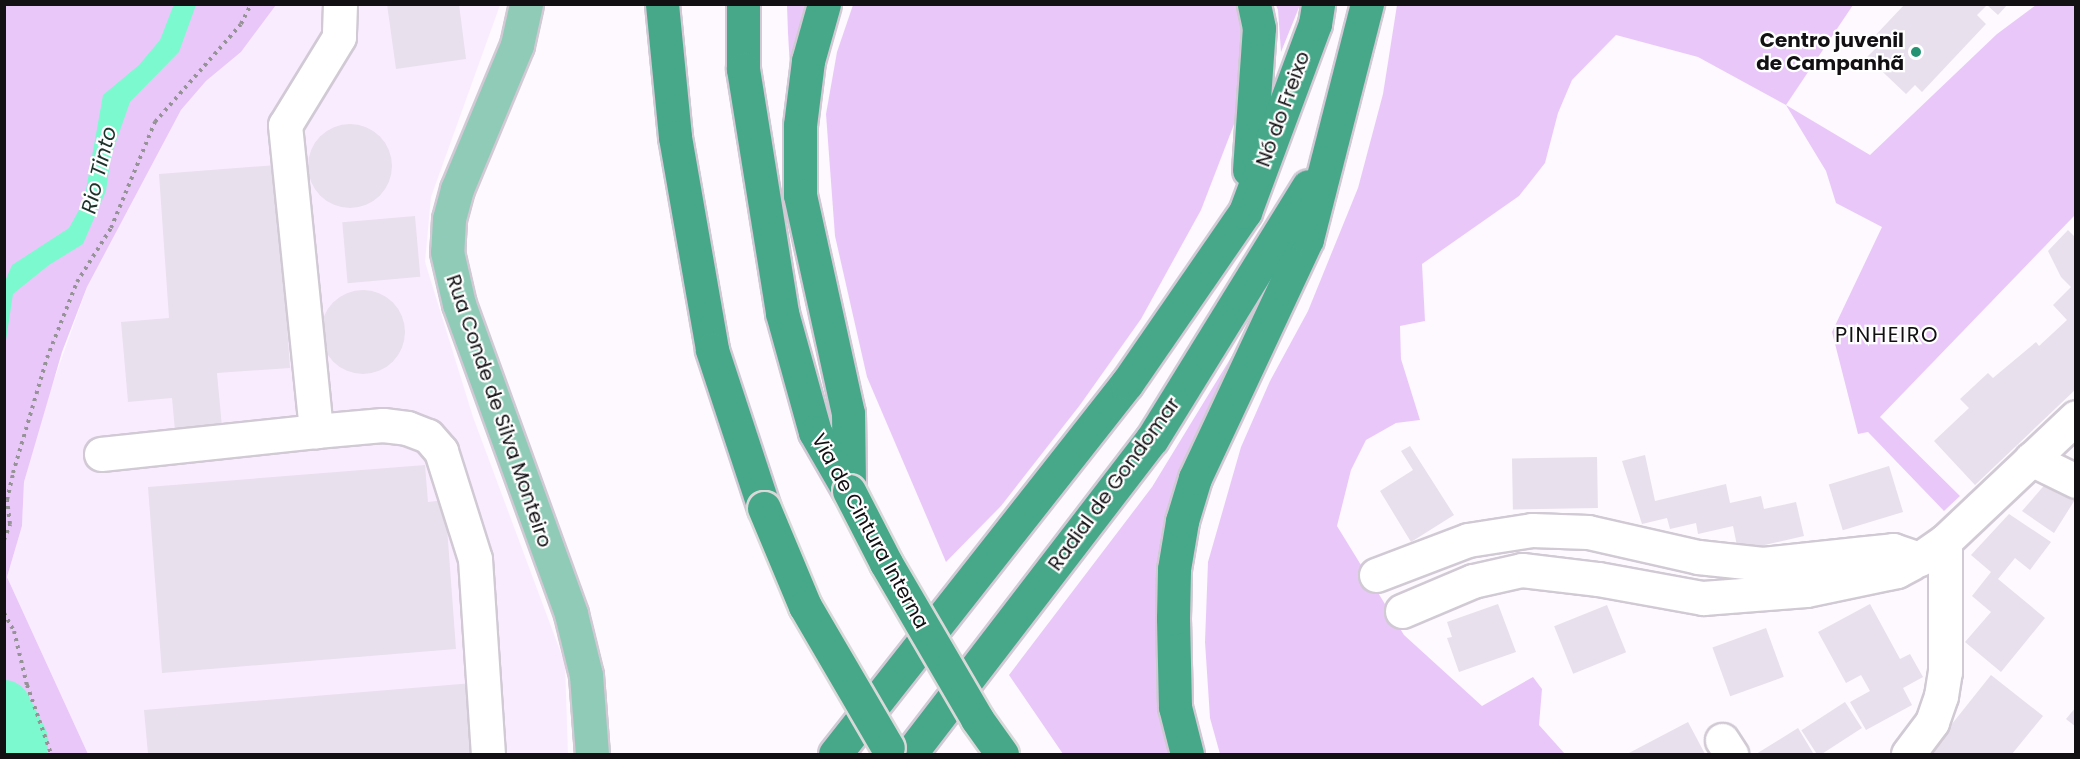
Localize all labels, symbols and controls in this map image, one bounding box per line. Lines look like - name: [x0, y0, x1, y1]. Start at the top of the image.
- place label: Centro juvenil de Campanhã: [1756, 28, 1904, 75]
- marker: Centro juvenil de Campanhã: [1909, 45, 1923, 59]
- street label: Nó do Freixo: [1251, 48, 1315, 170]
- water label: Rio Tinto: [76, 124, 122, 216]
- street label: Rua Conde de Silva Monteiro: [441, 272, 557, 550]
- district label: PINHEIRO: [1835, 322, 1939, 348]
- street label: Radial de Gondomar: [1043, 393, 1185, 575]
- street label: Via de Cintura Interna: [806, 429, 934, 633]

